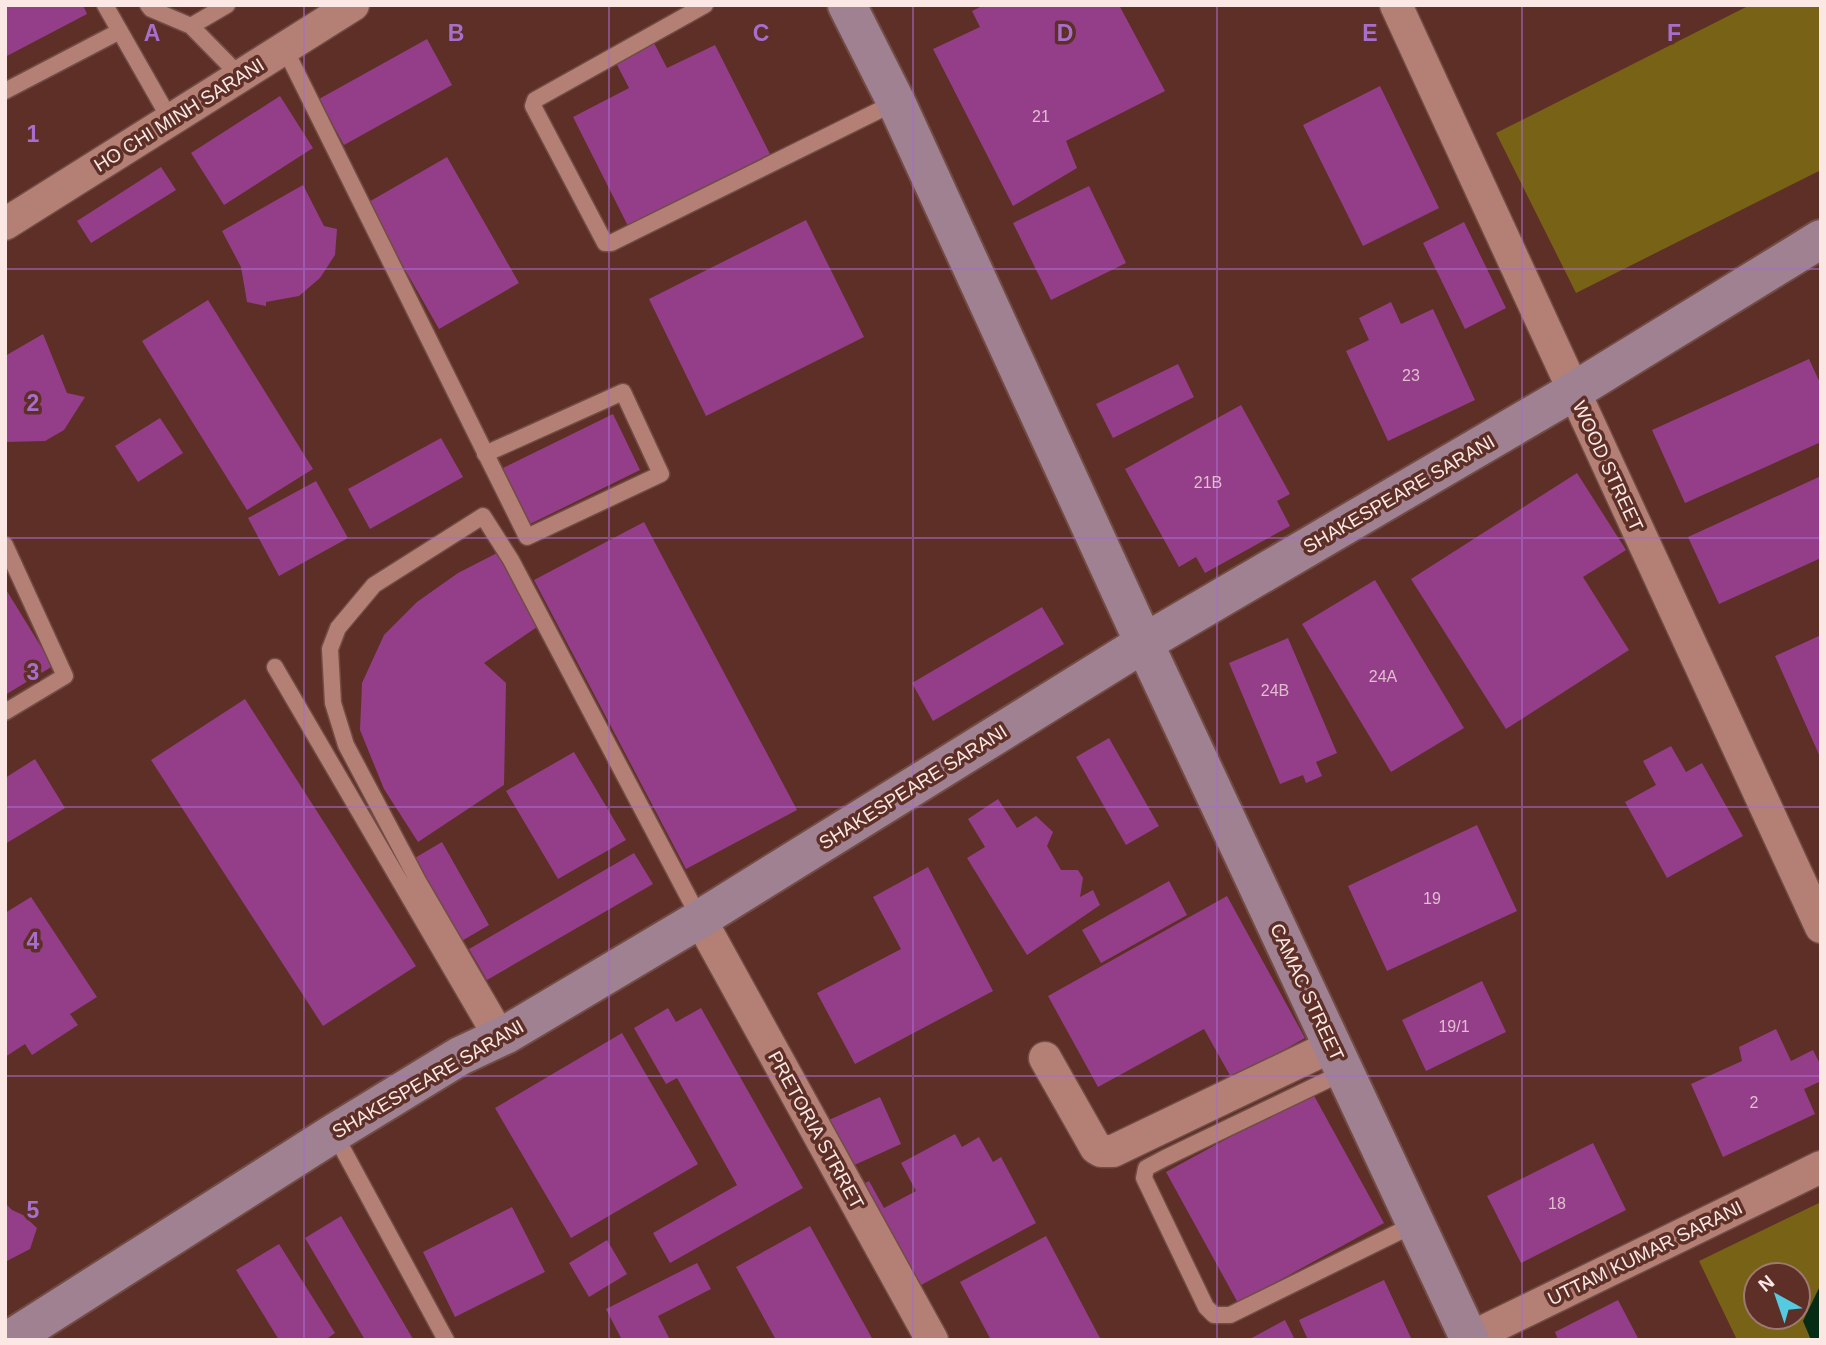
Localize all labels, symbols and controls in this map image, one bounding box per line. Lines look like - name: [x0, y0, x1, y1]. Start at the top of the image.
- text: A: [144, 20, 160, 46]
- text: B: [448, 20, 464, 46]
- text: C: [753, 20, 769, 46]
- text: D: [1057, 20, 1073, 46]
- text: E: [1362, 20, 1378, 46]
- text: F: [1667, 20, 1681, 46]
- street label: HO CHI MINH SARANI: [90, 54, 268, 176]
- house number: 21: [1032, 108, 1050, 125]
- text: 1: [27, 121, 40, 147]
- house number: 23: [1402, 367, 1420, 384]
- text: 2: [27, 390, 39, 416]
- street label: WOOD STREET: [1569, 397, 1648, 535]
- street label: SHAKESPEARE SARANI: [1300, 431, 1498, 557]
- house number: 21B: [1194, 474, 1222, 491]
- text: 3: [27, 659, 39, 685]
- house number: 24A: [1369, 668, 1398, 685]
- house number: 24B: [1261, 682, 1289, 699]
- street label: SHAKESPEARE SARANI: [815, 720, 1011, 854]
- house number: 19: [1423, 890, 1441, 907]
- street label: CAMAC STREET: [1266, 920, 1348, 1064]
- text: 4: [27, 928, 40, 954]
- street label: SHAKESPEARE SARANI: [329, 1016, 527, 1142]
- house number: 19/1: [1438, 1018, 1470, 1035]
- street label: PRETORIA STRRET: [764, 1047, 868, 1213]
- house number: 2: [1750, 1094, 1759, 1111]
- house number: 18: [1548, 1195, 1566, 1212]
- text: 5: [27, 1197, 40, 1223]
- street label: UTTAM KUMAR SARANI: [1544, 1197, 1746, 1309]
- north arrow: [1742, 1261, 1812, 1331]
- text: N: [1754, 1271, 1778, 1296]

